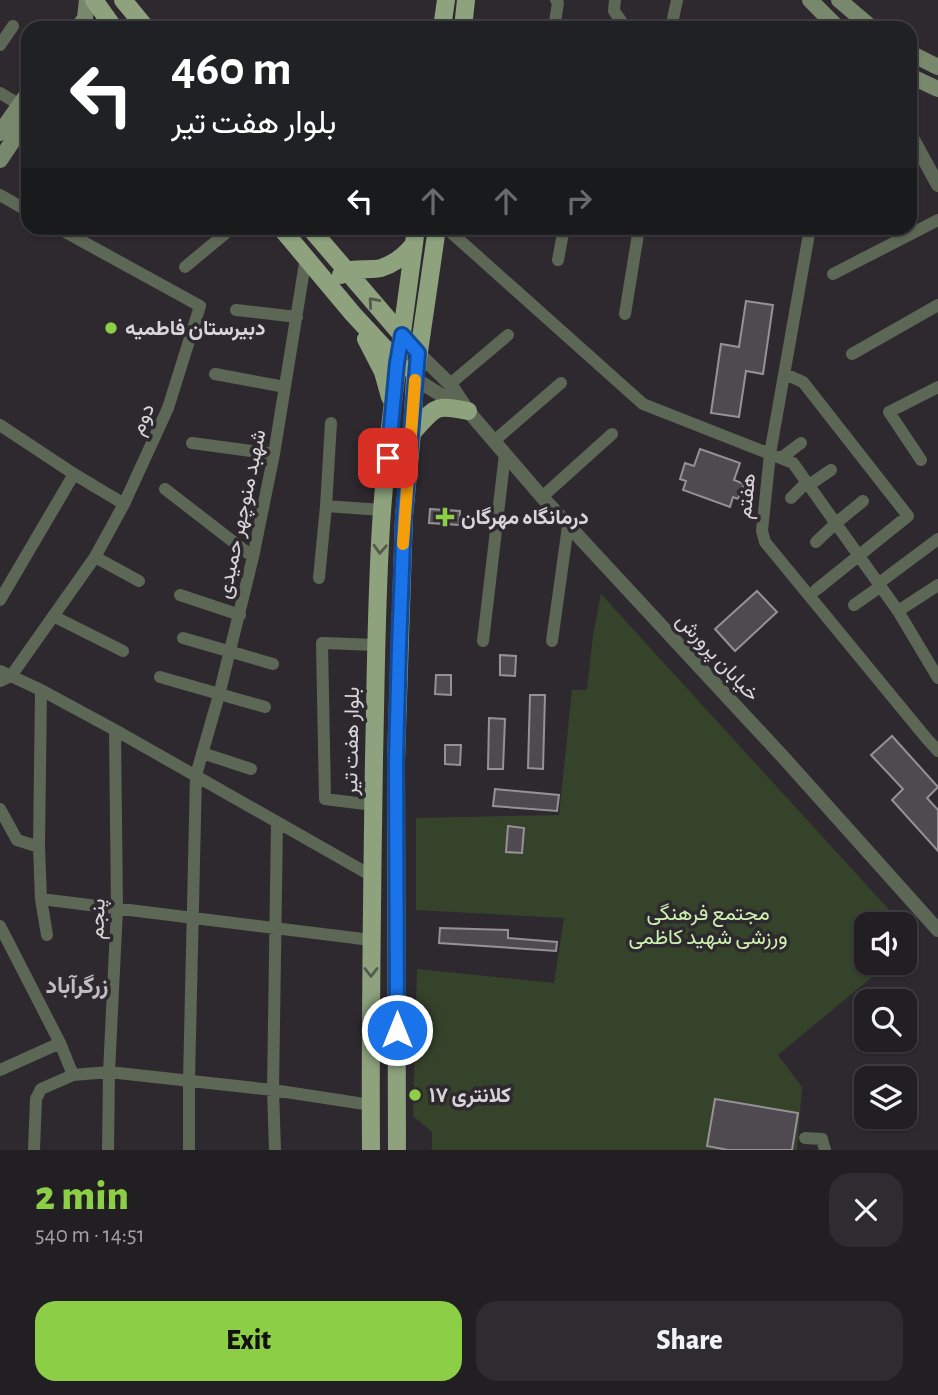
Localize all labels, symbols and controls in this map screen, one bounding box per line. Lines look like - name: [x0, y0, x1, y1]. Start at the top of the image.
- text: 460 m: [171, 45, 292, 94]
- icon: left: [56, 49, 147, 140]
- text: بلوار هفت تیر: [171, 107, 337, 139]
- icon: left: [341, 182, 379, 220]
- icon: ahead: [414, 182, 452, 220]
- icon: ahead: [487, 182, 525, 220]
- icon: right: [560, 182, 598, 220]
- one-way arrow: [369, 297, 381, 310]
- place label: دبیرستان فاطمیه: [125, 318, 266, 341]
- marker: دبیرستان فاطمیه: [103, 320, 119, 336]
- street label: دوم: [126, 400, 161, 439]
- street label: شهبد منوچهر حمیدی: [213, 428, 273, 601]
- pin: [358, 428, 418, 488]
- icon: arrive: [369, 439, 407, 477]
- street label: هفتم: [734, 472, 762, 520]
- place label: درمانگاه مهرگان: [461, 506, 589, 530]
- marker: درمانگاه مهرگان: [435, 507, 455, 527]
- one-way arrow: [373, 544, 388, 555]
- street label: خیابان پرورش: [670, 609, 763, 707]
- street label: بلوار هفت تیر: [340, 687, 365, 797]
- street label: پنجم: [86, 898, 112, 940]
- park label: مجتمع فرهنگی ورزشی شهید کاظمی: [628, 903, 788, 950]
- map controls: [854, 912, 917, 1129]
- button: sound: [854, 912, 917, 975]
- one-way arrow: [363, 967, 379, 978]
- district label: زرگرآباد: [46, 974, 108, 1000]
- button: search: [854, 989, 917, 1052]
- position arrow: [360, 993, 434, 1067]
- button: layers: [854, 1066, 917, 1129]
- place label: کلانتری ۱۷: [429, 1085, 511, 1108]
- marker: کلانتری ۱۷: [407, 1087, 423, 1103]
- button: close: [829, 1173, 903, 1247]
- text: 2 min: [35, 1175, 129, 1217]
- text: 540 m · 14:51: [35, 1224, 145, 1247]
- button: Exit: [35, 1301, 462, 1381]
- button: Share: [476, 1301, 903, 1381]

